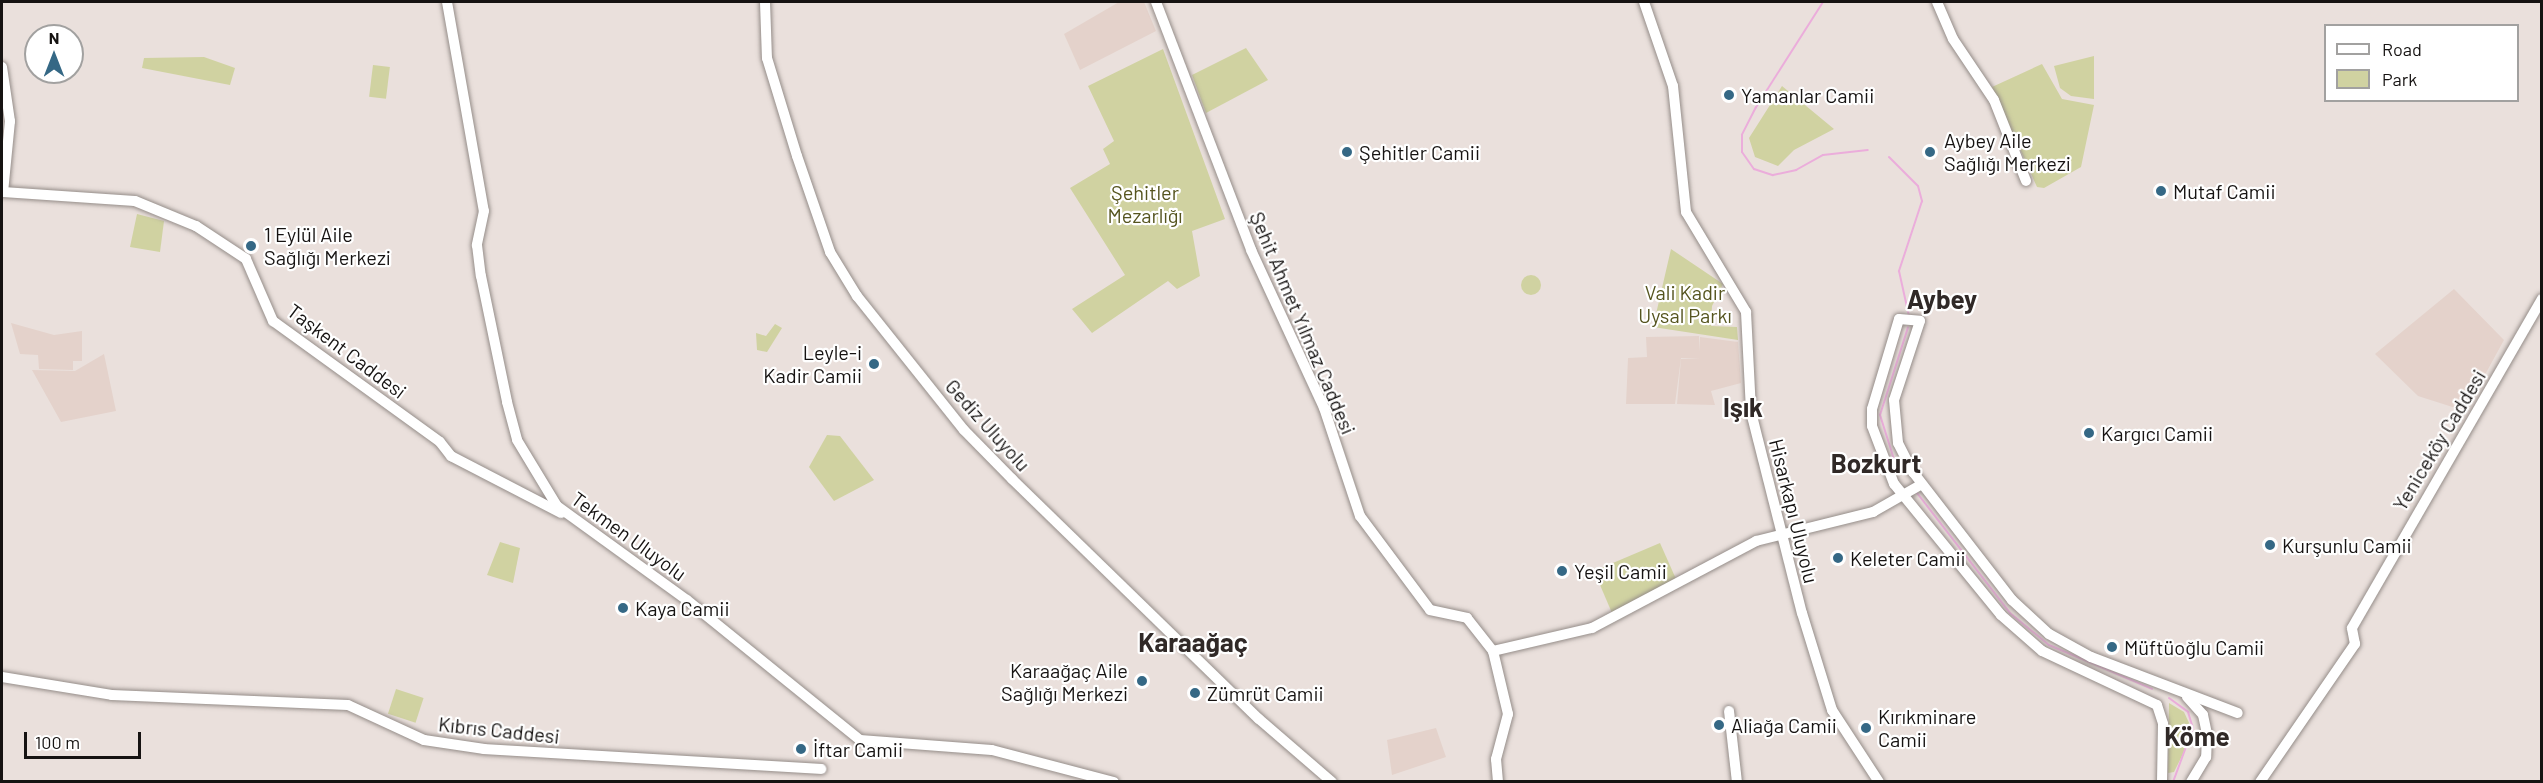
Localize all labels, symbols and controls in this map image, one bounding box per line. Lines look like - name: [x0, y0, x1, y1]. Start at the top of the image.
- north arrow: [24, 24, 84, 84]
- legend: [2324, 24, 2519, 102]
- text: N: [49, 28, 59, 47]
- text: Road: [2382, 38, 2422, 60]
- text: Park: [2382, 68, 2417, 90]
- place label: Yamanlar Camii: [1741, 83, 1874, 107]
- marker: Yamanlar Camii: [1722, 88, 1736, 102]
- place label: Aybey Aile Sağlığı Merkezi: [1944, 128, 2071, 175]
- place label: Şehitler Camii: [1359, 140, 1480, 164]
- marker: Aybey Aile Sağlığı Merkezi: [1921, 143, 1939, 161]
- marker: Şehitler Camii: [1340, 145, 1354, 159]
- place label: Mutaf Camii: [2173, 179, 2276, 203]
- park label: Şehitler Mezarlığı: [1107, 181, 1183, 228]
- marker: Mutaf Camii: [2154, 184, 2168, 198]
- street label: Şehit Ahmet Yılmaz Caddesi: [1245, 208, 1361, 438]
- place label: 1 Eylül Aile Sağlığı Merkezi: [264, 222, 391, 269]
- marker: 1 Eylül Aile Sağlığı Merkezi: [242, 237, 260, 255]
- park label: Vali Kadir Uysal Parkı: [1638, 281, 1732, 328]
- district label: Aybey: [1907, 283, 1977, 315]
- street label: Taşkent Caddesi: [283, 299, 411, 403]
- place label: Leyle-i Kadir Camii: [763, 340, 862, 387]
- marker: Leyle-i Kadir Camii: [867, 357, 881, 371]
- street label: Yeniceköy Caddesi: [2387, 365, 2491, 515]
- street label: Gediz Uluyolu: [941, 374, 1035, 476]
- district label: Işık: [1723, 391, 1763, 423]
- place label: Kargıcı Camii: [2101, 421, 2213, 445]
- marker: Kargıcı Camii: [2082, 426, 2096, 440]
- street label: Hisarkapı Uluyolu: [1764, 436, 1824, 586]
- district label: Bozkurt: [1831, 447, 1921, 479]
- street label: Tekmen Uluyolu: [567, 486, 691, 586]
- place label: Kurşunlu Camii: [2282, 533, 2412, 557]
- marker: Kurşunlu Camii: [2263, 538, 2277, 552]
- place label: Keleter Camii: [1850, 546, 1966, 570]
- marker: Keleter Camii: [1831, 551, 1845, 565]
- place label: Yeşil Camii: [1574, 559, 1667, 583]
- marker: Yeşil Camii: [1555, 564, 1569, 578]
- place label: Kaya Camii: [635, 596, 729, 620]
- marker: Kaya Camii: [616, 601, 630, 615]
- district label: Karaağaç: [1138, 626, 1248, 658]
- place label: Müftüoğlu Camii: [2124, 635, 2264, 659]
- marker: Müftüoğlu Camii: [2105, 640, 2119, 654]
- place label: Karaağaç Aile Sağlığı Merkezi: [1001, 658, 1128, 705]
- marker: Karaağaç Aile Sağlığı Merkezi: [1133, 672, 1151, 690]
- place label: Zümrüt Camii: [1207, 681, 1324, 705]
- marker: Zümrüt Camii: [1188, 686, 1202, 700]
- place label: Kırıkminare Camii: [1878, 704, 1976, 751]
- street label: Kıbrıs Caddesi: [437, 712, 561, 748]
- place label: Aliağa Camii: [1731, 713, 1837, 737]
- marker: Aliağa Camii: [1712, 718, 1726, 732]
- scale bar: [27, 720, 144, 758]
- district label: Köme: [2164, 720, 2230, 752]
- marker: Kırıkminare Camii: [1859, 721, 1873, 735]
- text: 100 m: [35, 731, 80, 753]
- place label: İftar Camii: [813, 737, 903, 761]
- marker: İftar Camii: [794, 742, 808, 756]

